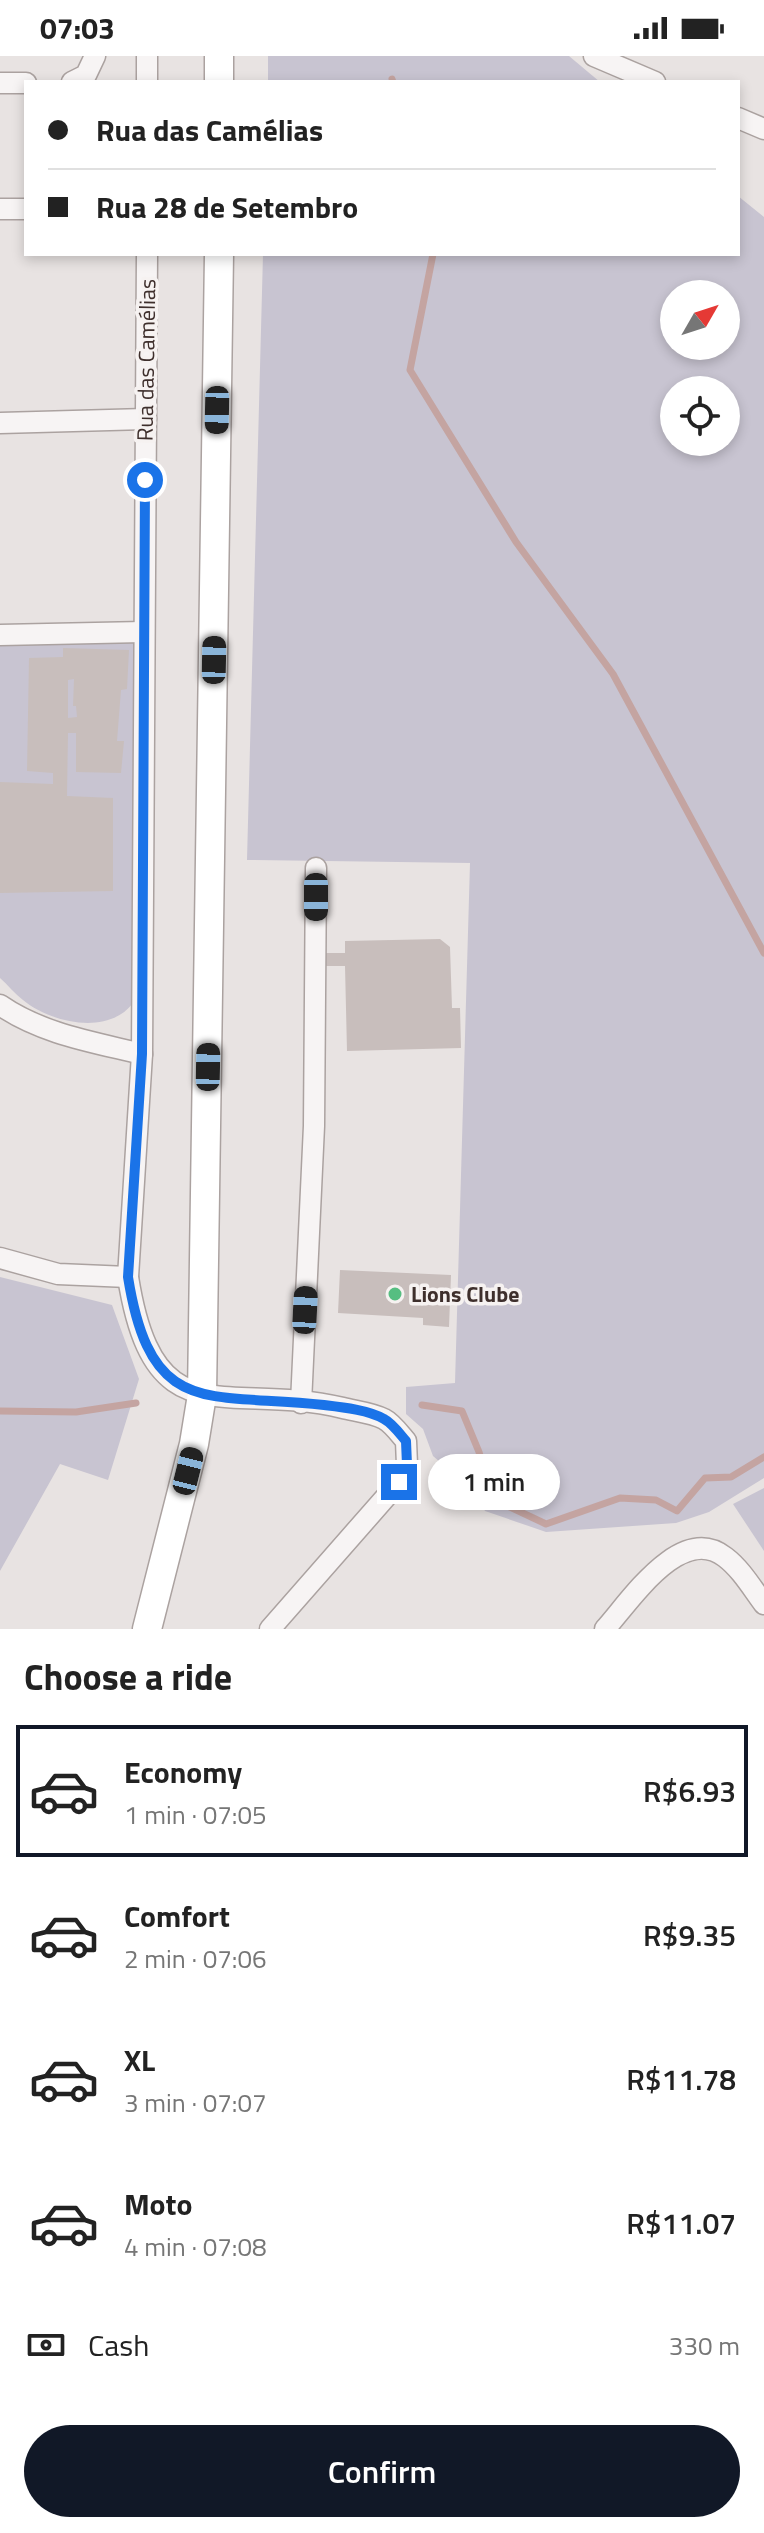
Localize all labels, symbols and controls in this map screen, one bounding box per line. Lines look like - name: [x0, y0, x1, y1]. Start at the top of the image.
- text: 07:03: [40, 5, 115, 51]
- text: Rua das Camélias: [96, 107, 323, 153]
- text: Rua 28 de Setembro: [96, 184, 358, 230]
- street label: Rua das Camélias: [128, 279, 164, 441]
- north arrow: [660, 280, 740, 360]
- map controls: [660, 280, 740, 456]
- button: locate: [660, 376, 740, 456]
- car: [205, 386, 229, 434]
- route start: [127, 462, 163, 498]
- car: [202, 636, 226, 684]
- car: [304, 873, 328, 921]
- car: [196, 1043, 220, 1091]
- place label: Lions Clube: [411, 1277, 519, 1311]
- car: [292, 1285, 318, 1335]
- marker: Lions Clube: [386, 1285, 404, 1303]
- car: [171, 1445, 205, 1497]
- callout: 1 min: [427, 1454, 559, 1510]
- text: 1 min: [463, 1462, 525, 1501]
- route end: [381, 1464, 417, 1500]
- text: Choose a ride: [24, 1649, 232, 1704]
- text: Economy: [124, 1749, 242, 1795]
- icon: car: [28, 1755, 100, 1827]
- text: R$6.93: [643, 1768, 736, 1814]
- text: 1 min · 07:05: [124, 1795, 267, 1834]
- text: Comfort: [124, 1893, 230, 1939]
- icon: car: [28, 1899, 100, 1971]
- text: R$9.35: [643, 1912, 736, 1958]
- text: 2 min · 07:06: [124, 1939, 267, 1978]
- text: XL: [124, 2037, 155, 2083]
- icon: car: [28, 2043, 100, 2115]
- text: R$11.78: [626, 2056, 736, 2102]
- text: 3 min · 07:07: [124, 2083, 267, 2122]
- text: Moto: [124, 2181, 192, 2227]
- icon: car: [28, 2187, 100, 2259]
- text: R$11.07: [626, 2200, 736, 2246]
- text: 4 min · 07:08: [124, 2227, 267, 2266]
- text: Cash: [88, 2322, 149, 2368]
- icon: cash: [24, 2323, 68, 2367]
- text: 330 m: [669, 2326, 740, 2365]
- button: Confirm: [24, 2425, 740, 2517]

